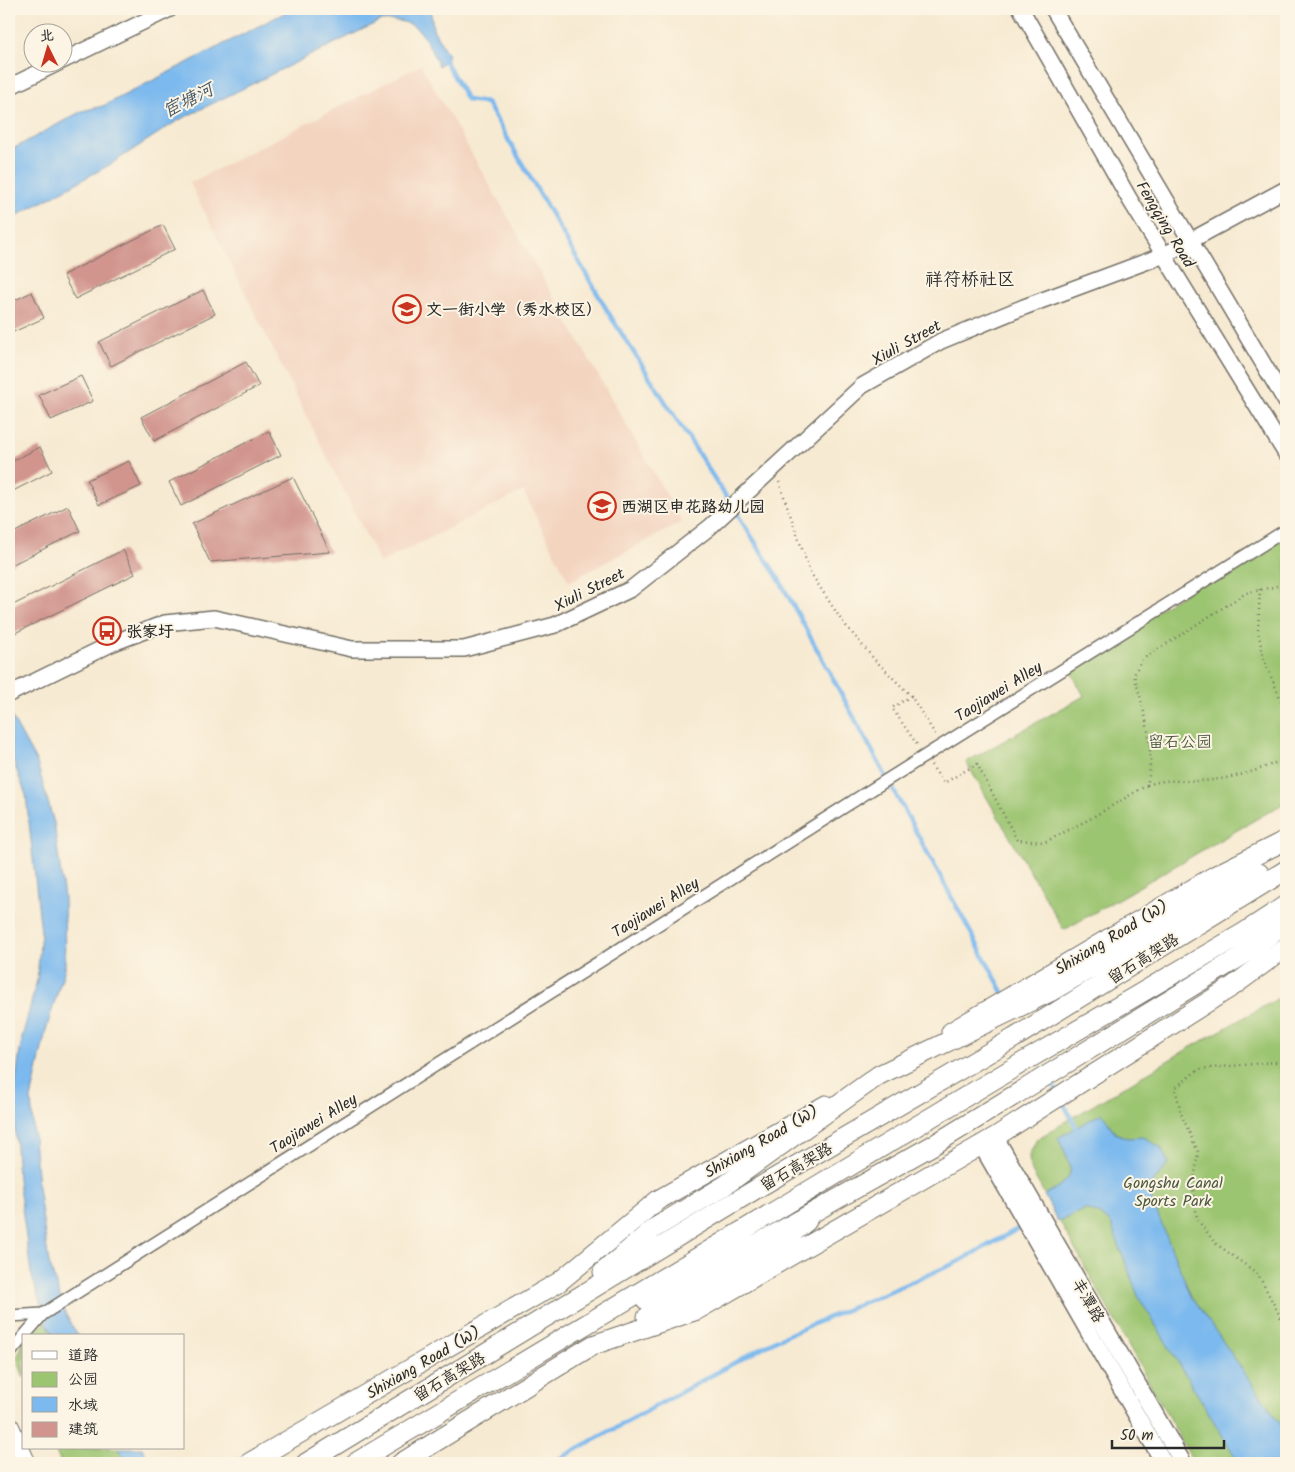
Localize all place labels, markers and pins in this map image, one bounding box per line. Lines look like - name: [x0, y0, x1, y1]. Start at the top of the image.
- school or university icon: 文一街小学（秀水校区）: [392, 294, 422, 324]
- place label: 文一街小学（秀水校区）: [426, 298, 602, 323]
- school or university icon: 西湖区申花路幼儿园: [587, 491, 617, 521]
- place label: 西湖区申花路幼儿园: [621, 495, 765, 520]
- bus stop icon: 张家圩: [92, 616, 122, 646]
- place label: 张家圩: [126, 620, 174, 645]

